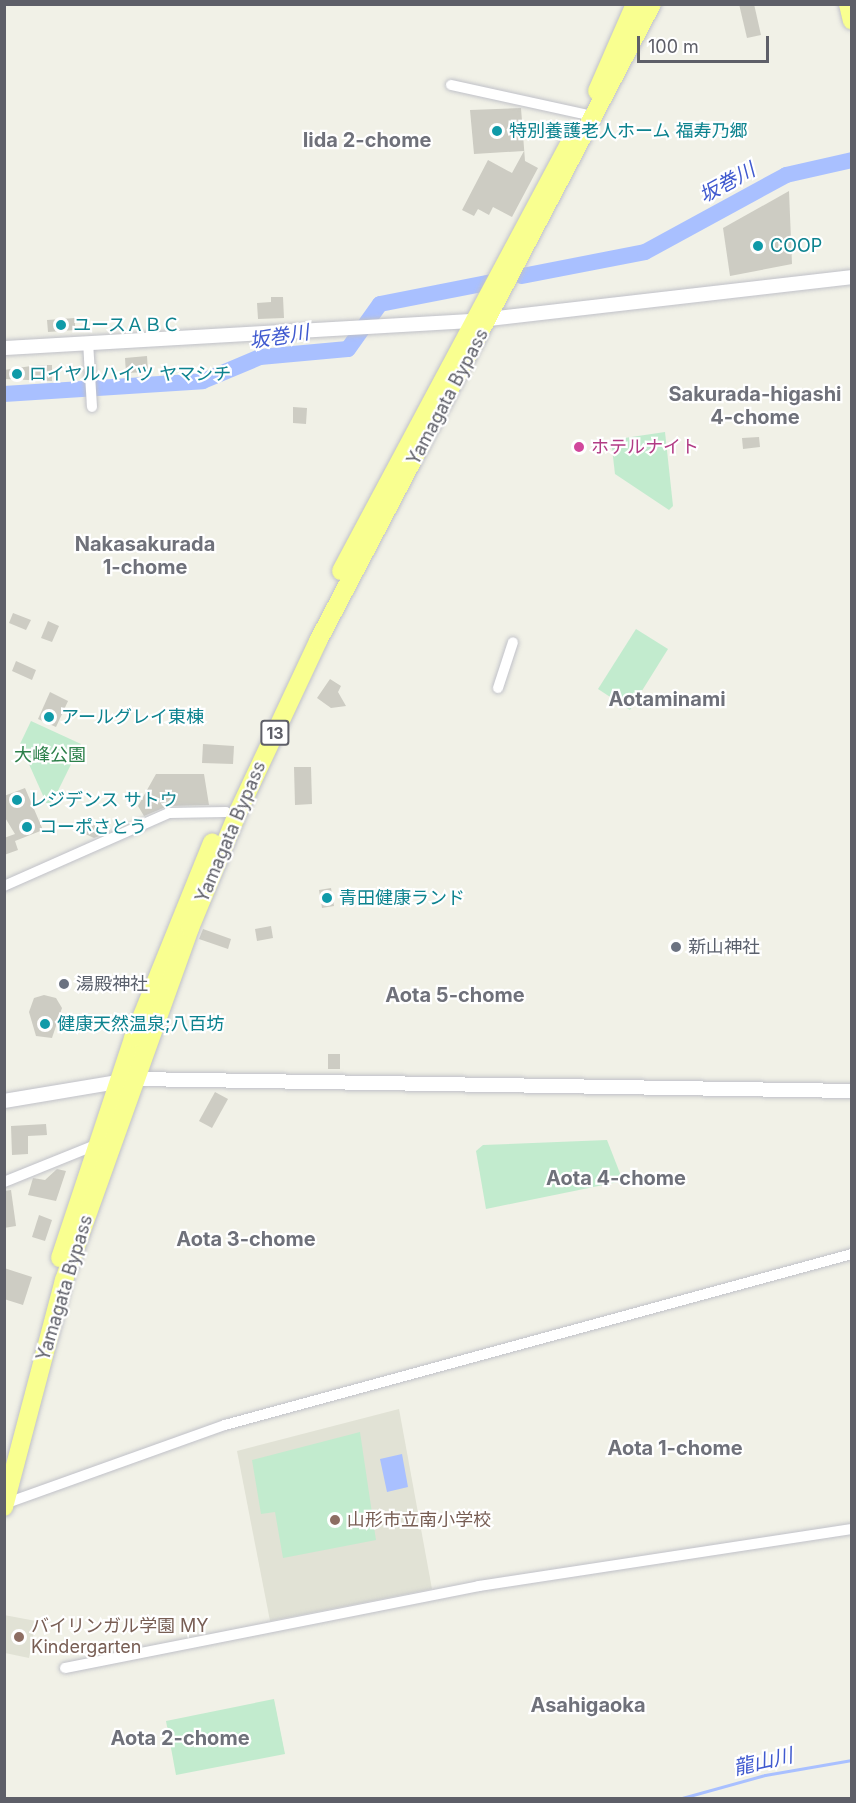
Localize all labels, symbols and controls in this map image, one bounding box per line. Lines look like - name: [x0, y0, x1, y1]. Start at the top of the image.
- scale bar: [640, 24, 772, 62]
- text: 100 m: [648, 36, 699, 57]
- place label: 特別養護老人ホーム 福寿乃郷: [509, 120, 748, 142]
- marker: 特別養護老人ホーム 福寿乃郷: [490, 124, 504, 138]
- district label: Iida 2-chome: [303, 128, 431, 152]
- water label: 坂巻川: [695, 158, 759, 208]
- place label: COOP: [770, 235, 822, 257]
- marker: COOP: [751, 239, 765, 253]
- place label: ユースＡＢＣ: [73, 314, 181, 336]
- marker: ユースＡＢＣ: [54, 318, 68, 332]
- water label: 坂巻川: [247, 320, 311, 354]
- street label: Yamagata Bypass: [403, 325, 493, 469]
- place label: ロイヤルハイツ ヤマシチ: [29, 363, 232, 385]
- marker: ロイヤルハイツ ヤマシチ: [10, 367, 24, 381]
- district label: Sakurada-higashi 4-chome: [668, 383, 842, 430]
- place label: ホテルナイト: [591, 436, 699, 458]
- marker: ホテルナイト: [572, 440, 586, 454]
- district label: Nakasakurada 1-chome: [75, 532, 215, 579]
- district label: Aotaminami: [608, 687, 726, 711]
- place label: アールグレイ東棟: [61, 706, 204, 728]
- marker: アールグレイ東棟: [42, 710, 56, 724]
- road number: 13: [260, 720, 290, 746]
- park label: 大峰公園: [14, 744, 86, 766]
- street label: Yamagata Bypass: [191, 758, 271, 906]
- place label: レジデンス サトウ: [29, 789, 178, 811]
- marker: レジデンス サトウ: [10, 793, 24, 807]
- place label: コーポさとう: [39, 816, 147, 838]
- marker: コーポさとう: [20, 820, 34, 834]
- place label: 青田健康ランド: [339, 887, 465, 909]
- marker: 青田健康ランド: [320, 891, 334, 905]
- place label: 新山神社: [688, 936, 760, 958]
- marker: 新山神社: [669, 940, 683, 954]
- place label: 湯殿神社: [76, 973, 148, 995]
- marker: 湯殿神社: [57, 977, 71, 991]
- district label: Aota 5-chome: [385, 983, 525, 1007]
- place label: 健康天然温泉;八百坊: [57, 1013, 224, 1035]
- marker: 健康天然温泉;八百坊: [38, 1017, 52, 1031]
- district label: Aota 4-chome: [546, 1166, 686, 1190]
- street label: Yamagata Bypass: [33, 1212, 97, 1364]
- district label: Aota 3-chome: [176, 1227, 316, 1251]
- district label: Aota 1-chome: [607, 1436, 743, 1460]
- place label: 山形市立南小学校: [347, 1509, 491, 1531]
- marker: 山形市立南小学校: [328, 1513, 342, 1527]
- place label: バイリンガル学園 MY Kindergarten: [31, 1616, 209, 1658]
- marker: バイリンガル学園 MY Kindergarten: [12, 1630, 26, 1644]
- district label: Asahigaoka: [530, 1693, 646, 1717]
- district label: Aota 2-chome: [110, 1726, 250, 1750]
- water label: 龍山川: [731, 1744, 795, 1780]

